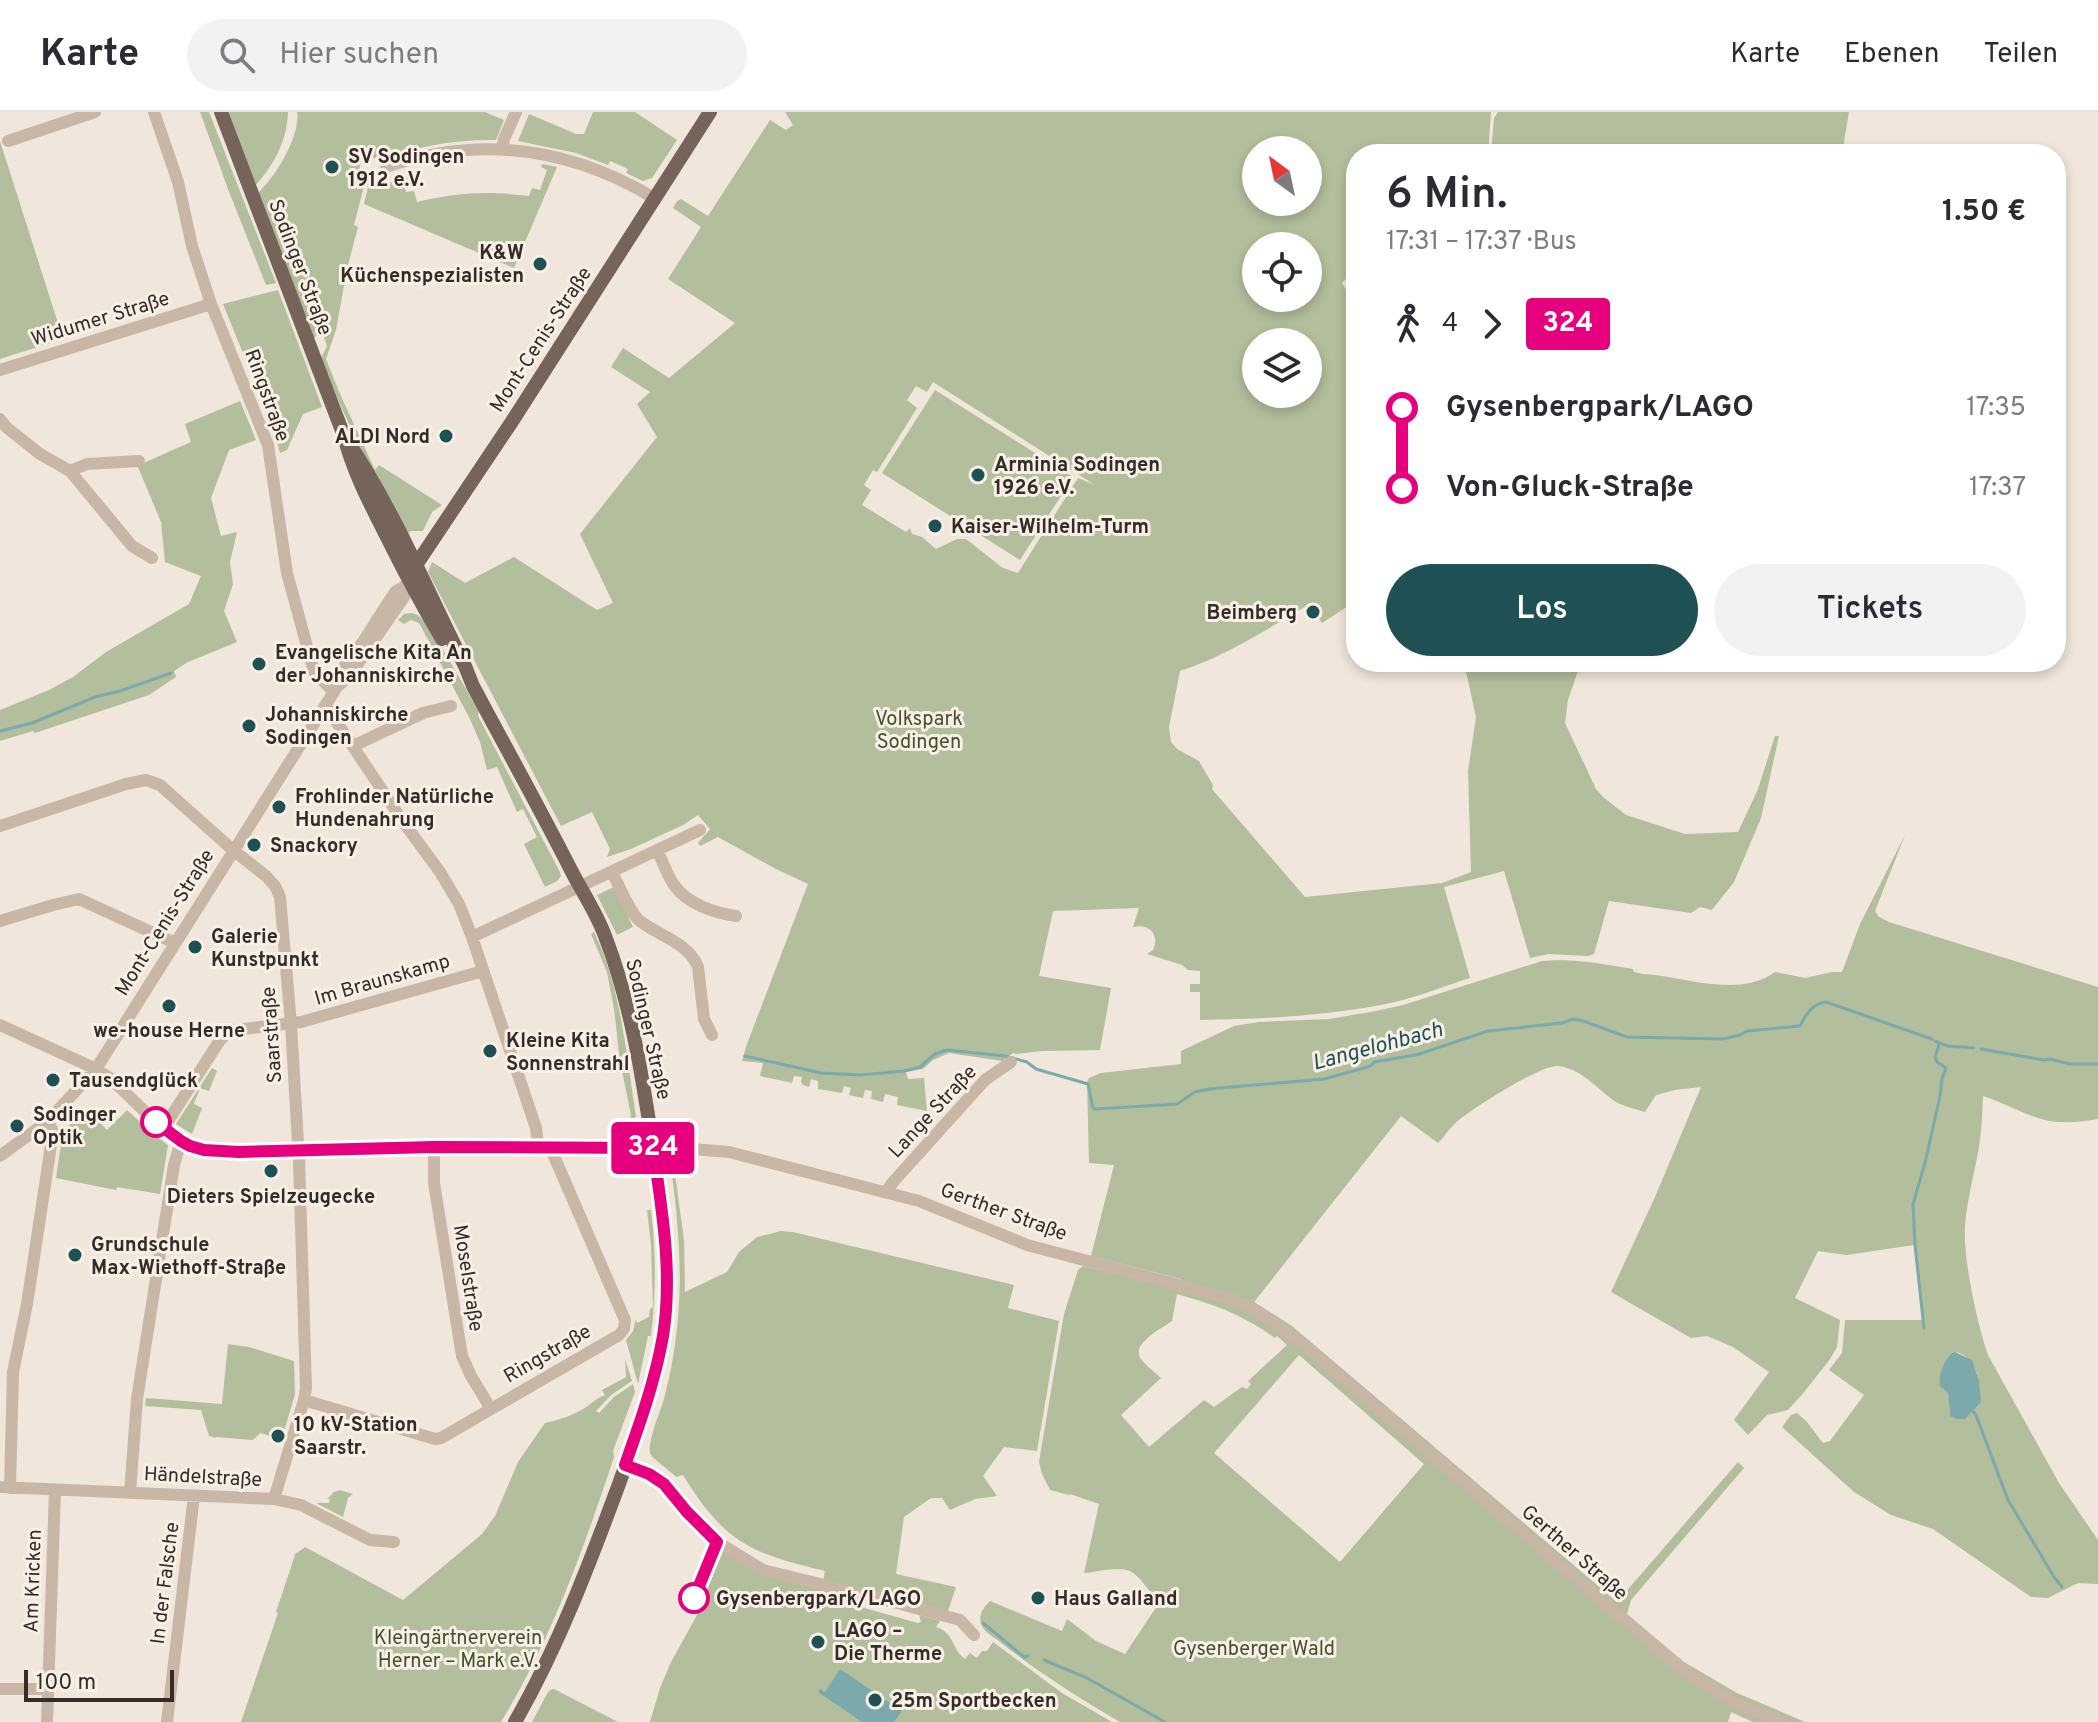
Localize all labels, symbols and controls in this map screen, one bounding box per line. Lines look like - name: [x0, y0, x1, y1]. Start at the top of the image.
- search box: [187, 19, 747, 91]
- text: Karte: [40, 31, 139, 80]
- icon: search: [215, 33, 259, 77]
- text: Hier suchen: [279, 37, 439, 74]
- text: Karte: [1730, 37, 1800, 73]
- text: Ebenen: [1844, 37, 1940, 73]
- text: Teilen: [1984, 37, 2058, 73]
- north arrow: [1242, 136, 1322, 216]
- map controls: [1242, 136, 1322, 408]
- place label: SV Sodingen 1912 e.V.: [348, 145, 464, 194]
- marker: SV Sodingen 1912 e.V.: [323, 158, 341, 176]
- text: 6 Min.: [1386, 168, 1507, 224]
- text: 1.50 €: [1942, 194, 2026, 231]
- street label: Sodinger Straße: [261, 196, 337, 340]
- text: 17:31 – 17:37 · Bus: [1386, 226, 1577, 259]
- button: locate: [1242, 232, 1322, 312]
- place label: K&W Küchenspezialisten: [340, 241, 524, 290]
- marker: K&W Küchenspezialisten: [531, 255, 549, 273]
- street label: Mont-Cenis-Straße: [485, 262, 598, 418]
- street label: Widumer Straße: [28, 287, 173, 353]
- icon: walk: [1386, 302, 1430, 346]
- icon: forward: [1470, 302, 1514, 346]
- text: 324: [1542, 306, 1594, 342]
- text: 4: [1442, 308, 1458, 341]
- button: layers: [1242, 328, 1322, 408]
- street label: Ringstraße: [237, 346, 295, 446]
- text: Gysenbergpark/LAGO: [1446, 390, 1754, 427]
- text: 17:35: [1966, 392, 2026, 425]
- place label: ALDI Nord: [335, 425, 430, 451]
- marker: ALDI Nord: [437, 427, 455, 445]
- place label: Arminia Sodingen 1926 e.V.: [994, 453, 1160, 502]
- marker: Arminia Sodingen 1926 e.V.: [969, 466, 987, 484]
- text: Von-Gluck-Straße: [1446, 470, 1694, 507]
- text: 17:37: [1969, 472, 2026, 505]
- place label: Kaiser-Wilhelm-Turm: [951, 515, 1149, 541]
- marker: Kaiser-Wilhelm-Turm: [926, 517, 944, 535]
- button: Los: [1386, 564, 1698, 656]
- button: Tickets: [1714, 564, 2026, 656]
- place label: Beimberg: [1207, 601, 1297, 627]
- marker: Beimberg: [1304, 603, 1322, 621]
- place label: Evangelische Kita An der Johanniskirche: [275, 641, 472, 690]
- marker: Evangelische Kita An der Johanniskirche: [250, 655, 268, 673]
- place label: Johanniskirche Sodingen: [265, 703, 408, 752]
- park label: Volkspark Sodingen: [875, 707, 963, 756]
- marker: Johanniskirche Sodingen: [240, 717, 258, 735]
- place label: Frohlinder Natürliche Hundenahrung: [295, 785, 494, 834]
- marker: Frohlinder Natürliche Hundenahrung: [270, 798, 288, 816]
- place label: Snackory: [270, 834, 358, 860]
- marker: Snackory: [245, 836, 263, 854]
- street label: Mont-Cenis-Straße: [110, 845, 221, 1001]
- place label: Galerie Kunstpunkt: [211, 925, 319, 974]
- marker: Galerie Kunstpunkt: [186, 938, 204, 956]
- street label: Im Braunskamp: [312, 949, 453, 1013]
- street label: Sodinger Straße: [618, 956, 676, 1102]
- street label: Saarstraße: [257, 986, 289, 1084]
- marker: we-house Herne: [160, 997, 178, 1015]
- water label: Langelohbach: [1309, 1017, 1446, 1078]
- place label: we-house Herne: [93, 1019, 245, 1045]
- place label: Kleine Kita Sonnenstrahl: [506, 1029, 630, 1078]
- marker: Kleine Kita Sonnenstrahl: [481, 1042, 499, 1060]
- street label: Lange Straße: [884, 1060, 983, 1165]
- place label: Tausendglück: [69, 1069, 198, 1095]
- marker: Tausendglück: [44, 1071, 62, 1089]
- place label: Sodinger Optik: [33, 1103, 117, 1152]
- unlabelled marker: [141, 1107, 171, 1137]
- marker: Sodinger Optik: [8, 1117, 26, 1135]
- line badge: 324: [607, 1122, 699, 1174]
- text: 324: [627, 1130, 679, 1166]
- marker: Dieters Spielzeugecke: [262, 1162, 280, 1180]
- street label: Gerther Straße: [936, 1178, 1070, 1248]
- place label: Dieters Spielzeugecke: [167, 1185, 375, 1211]
- street label: Moselstraße: [446, 1223, 488, 1334]
- place label: Grundschule Max-Wiethoff-Straße: [91, 1233, 286, 1282]
- marker: Grundschule Max-Wiethoff-Straße: [66, 1246, 84, 1264]
- street label: Ringstraße: [500, 1319, 596, 1390]
- place label: 10 kV-Station Saarstr.: [294, 1413, 418, 1462]
- marker: 10 kV-Station Saarstr.: [269, 1427, 287, 1445]
- street label: Händelstraße: [143, 1462, 263, 1494]
- street label: Gerther Straße: [1515, 1500, 1632, 1607]
- street label: In der Falsche: [146, 1521, 186, 1646]
- street label: Am Kricken: [19, 1529, 49, 1633]
- marker: Gysenbergpark/LAGO: [679, 1583, 709, 1613]
- place label: Gysenbergpark/LAGO: [716, 1587, 921, 1613]
- place label: Haus Galland: [1054, 1587, 1177, 1613]
- marker: Haus Galland: [1029, 1589, 1047, 1607]
- place label: LAGO – Die Therme: [834, 1619, 942, 1668]
- park label: Kleingärtnerverein Herner – Mark e.V.: [374, 1626, 542, 1675]
- marker: LAGO – Die Therme: [809, 1633, 827, 1651]
- park label: Gysenberger Wald: [1173, 1637, 1335, 1663]
- scale bar: [24, 1666, 174, 1702]
- text: 100 m: [36, 1670, 96, 1697]
- place label: 25m Sportbecken: [891, 1689, 1057, 1715]
- marker: 25m Sportbecken: [866, 1691, 884, 1709]

